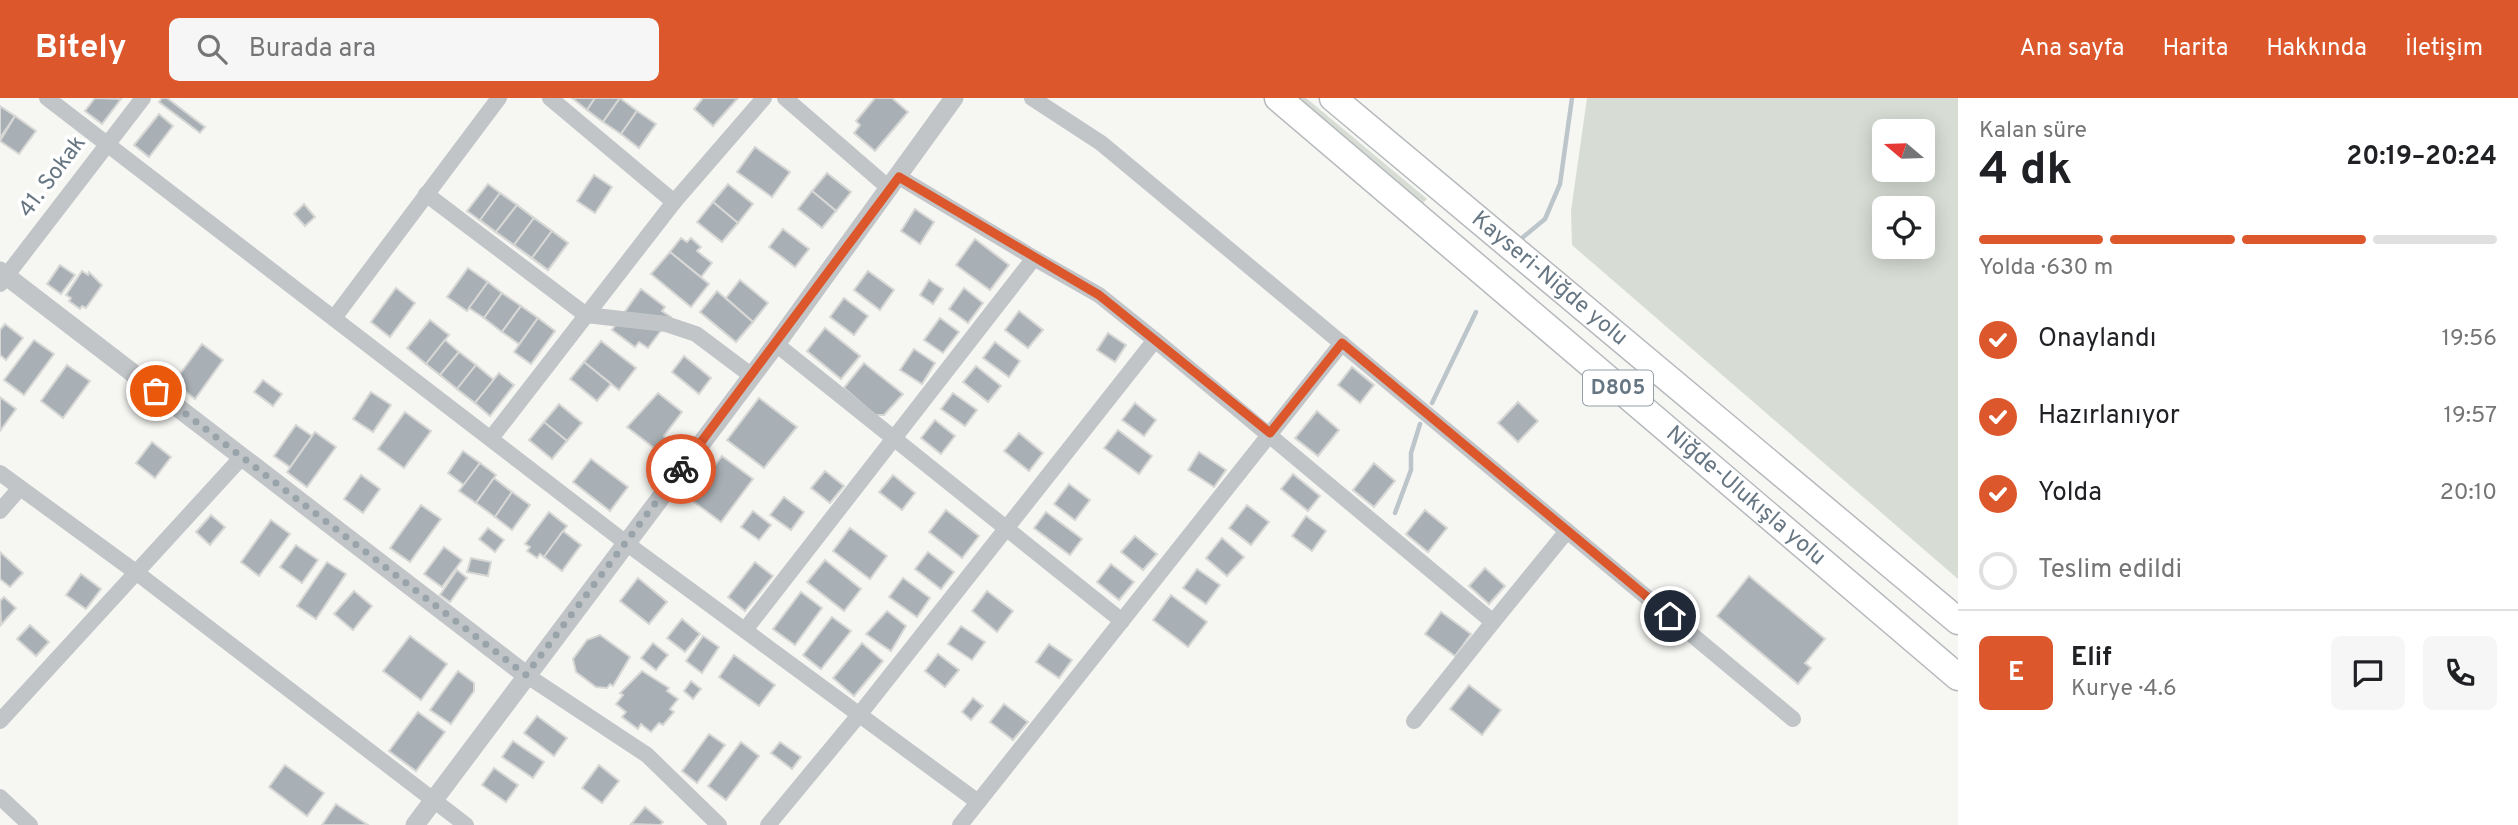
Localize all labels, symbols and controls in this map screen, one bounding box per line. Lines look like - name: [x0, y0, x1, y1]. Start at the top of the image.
- search box: [169, 18, 659, 81]
- text: Bitely: [35, 28, 127, 70]
- icon: search: [193, 30, 231, 68]
- text: Burada ara: [249, 33, 376, 66]
- text: Ana sayfa: [2019, 34, 2124, 64]
- text: Harita: [2162, 34, 2228, 64]
- text: Hakkında: [2266, 34, 2367, 64]
- text: İletişim: [2405, 34, 2483, 64]
- text: Kalan süre: [1979, 117, 2087, 146]
- north arrow: [1872, 119, 1936, 182]
- map controls: [1872, 119, 1935, 259]
- street label: 41. Sokak: [13, 130, 93, 224]
- text: 20:19–20:24: [2346, 141, 2497, 174]
- text: 4 dk: [1979, 142, 2072, 201]
- button: locate: [1872, 196, 1935, 259]
- street label: Kayseri-Niğde yolu: [1465, 205, 1633, 353]
- text: Yolda · 630 m: [1979, 254, 2113, 283]
- icon: check: [1979, 321, 2017, 359]
- text: Onaylandı: [2038, 323, 2156, 356]
- text: 19:56: [2442, 325, 2497, 354]
- pin: [126, 361, 186, 421]
- road number: D805: [1583, 370, 1653, 406]
- icon: bag: [137, 372, 175, 410]
- icon: check: [1979, 398, 2017, 436]
- text: Hazırlanıyor: [2038, 400, 2180, 433]
- text: 19:57: [2443, 402, 2497, 431]
- street label: Niğde-Ulukışla yolu: [1660, 420, 1831, 572]
- courier: [646, 434, 716, 504]
- icon: bike: [662, 450, 700, 488]
- icon: check: [1979, 475, 2017, 513]
- text: Yolda: [2038, 477, 2102, 510]
- text: 20:10: [2440, 479, 2497, 508]
- text: Teslim edildi: [2038, 554, 2182, 587]
- pin: [1640, 586, 1700, 646]
- icon: home: [1651, 597, 1689, 635]
- button: chat: [2331, 636, 2405, 710]
- button: phone: [2423, 636, 2497, 710]
- text: Elif: [2071, 642, 2112, 675]
- text: E: [2008, 657, 2024, 690]
- text: Kurye · 4.6: [2071, 675, 2177, 704]

